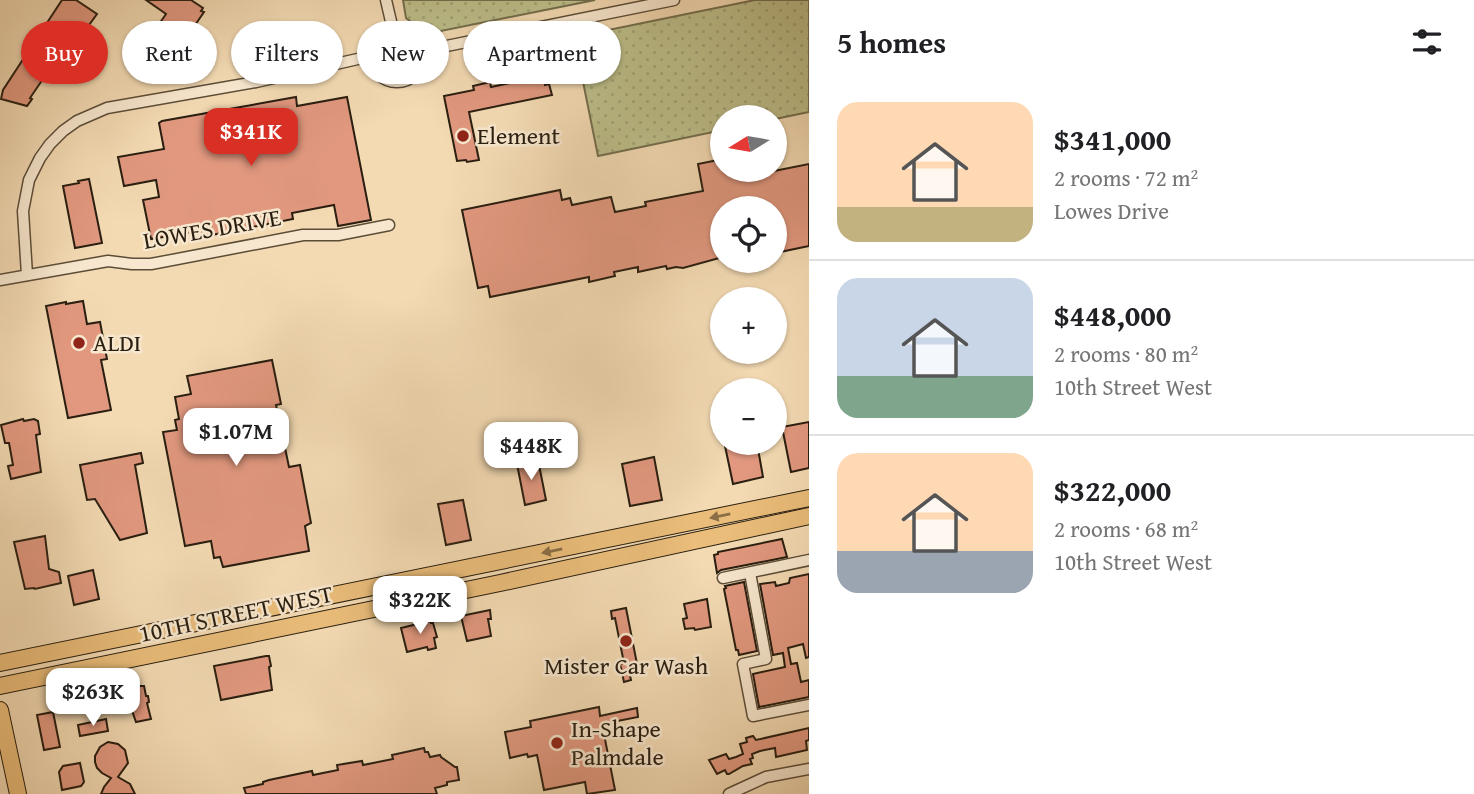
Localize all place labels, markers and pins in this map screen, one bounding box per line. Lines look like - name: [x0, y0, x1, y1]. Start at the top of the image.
- pin: $341K: [202, 108, 300, 168]
- place label: Element: [477, 118, 560, 153]
- marker: Element: [455, 128, 471, 144]
- place label: ALDI: [93, 325, 141, 360]
- marker: ALDI: [71, 335, 87, 351]
- pin: $1.07M: [179, 408, 293, 468]
- pin: $448K: [482, 422, 580, 482]
- pin: $322K: [371, 576, 469, 636]
- marker: Mister Car Wash: [618, 633, 634, 649]
- place label: Mister Car Wash: [544, 648, 709, 683]
- pin: $263K: [44, 668, 142, 728]
- place label: In-Shape Palmdale: [571, 711, 664, 774]
- marker: In-Shape Palmdale: [549, 735, 565, 751]

